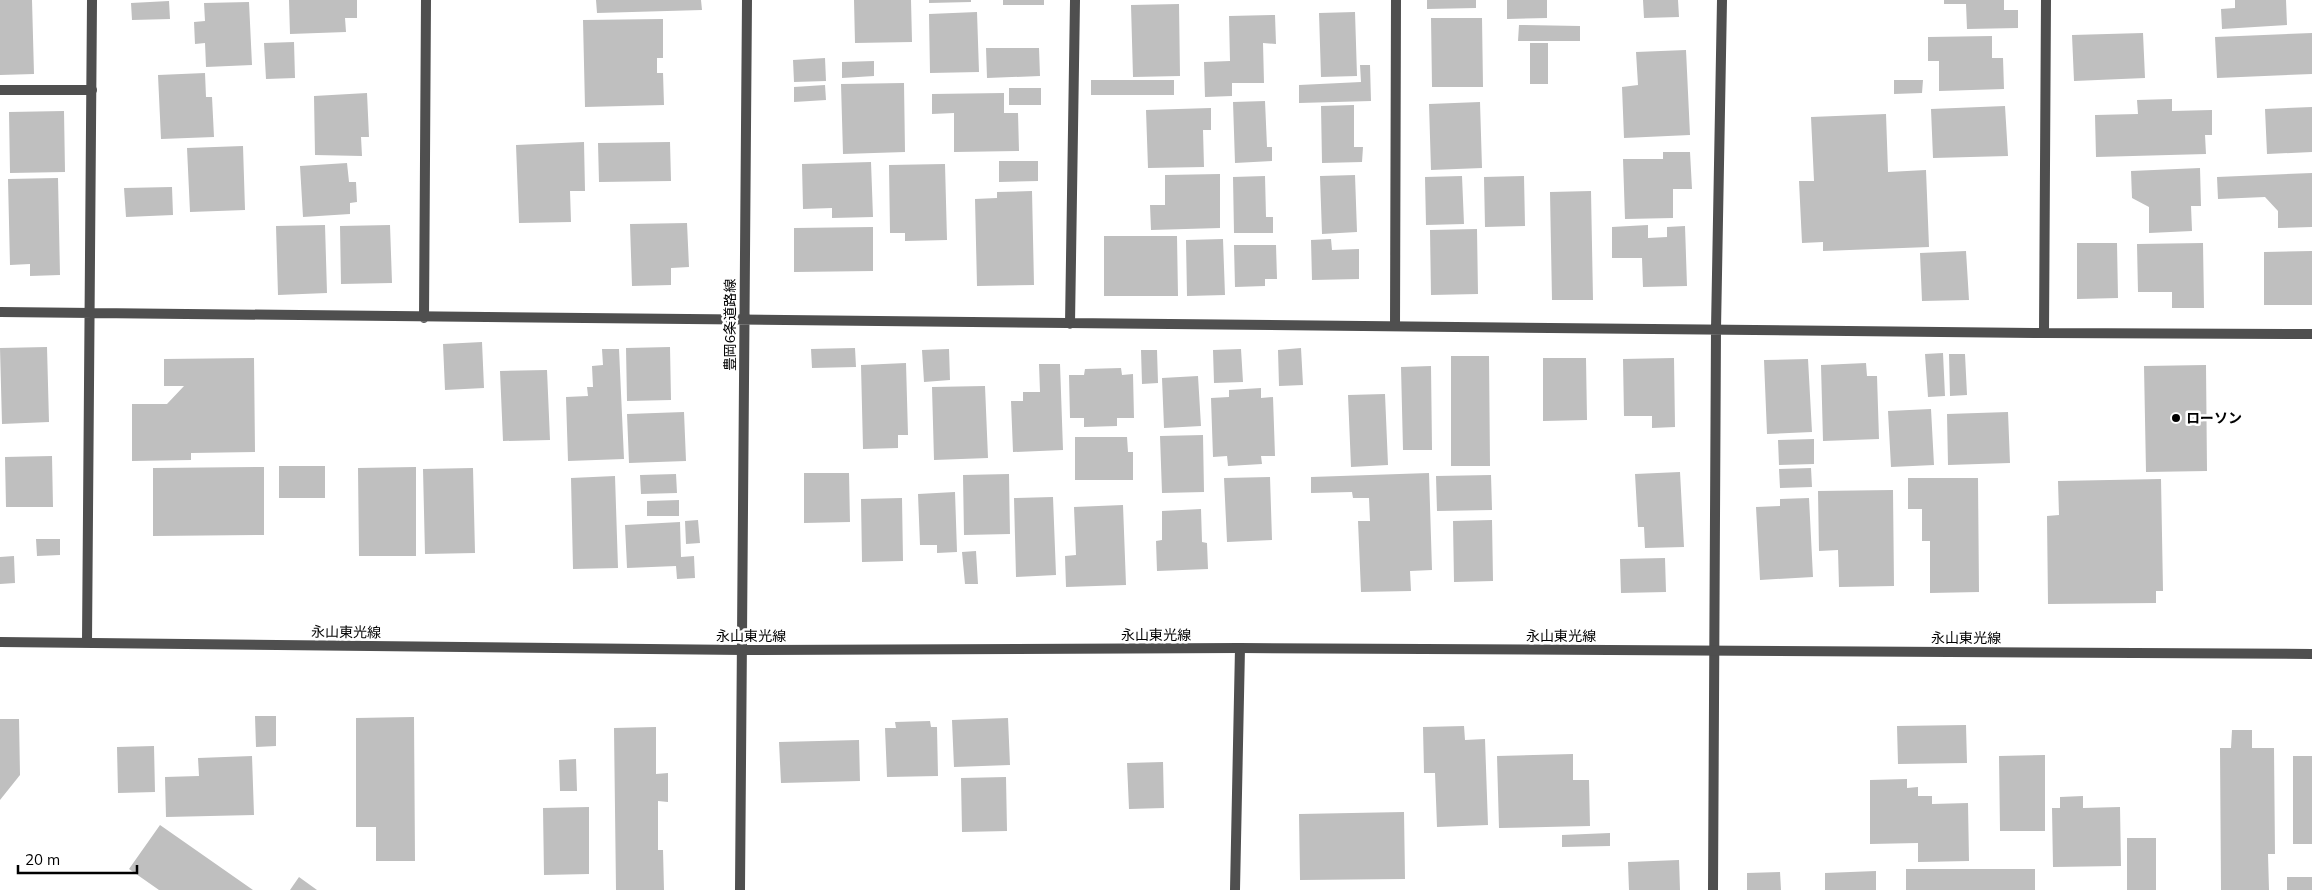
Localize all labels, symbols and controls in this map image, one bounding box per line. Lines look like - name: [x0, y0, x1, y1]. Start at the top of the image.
- street label: 豊岡6条道路線: [721, 279, 739, 371]
- place label: ローソン: [2186, 409, 2242, 427]
- marker: ローソン: [2170, 412, 2182, 424]
- street label: 永山東光線: [311, 622, 381, 642]
- street label: 永山東光線: [1121, 626, 1191, 644]
- street label: 永山東光線: [716, 627, 786, 645]
- street label: 永山東光線: [1526, 627, 1596, 645]
- street label: 永山東光線: [1931, 629, 2001, 647]
- scale bar: [18, 842, 136, 874]
- text: 20 m: [25, 850, 60, 869]

